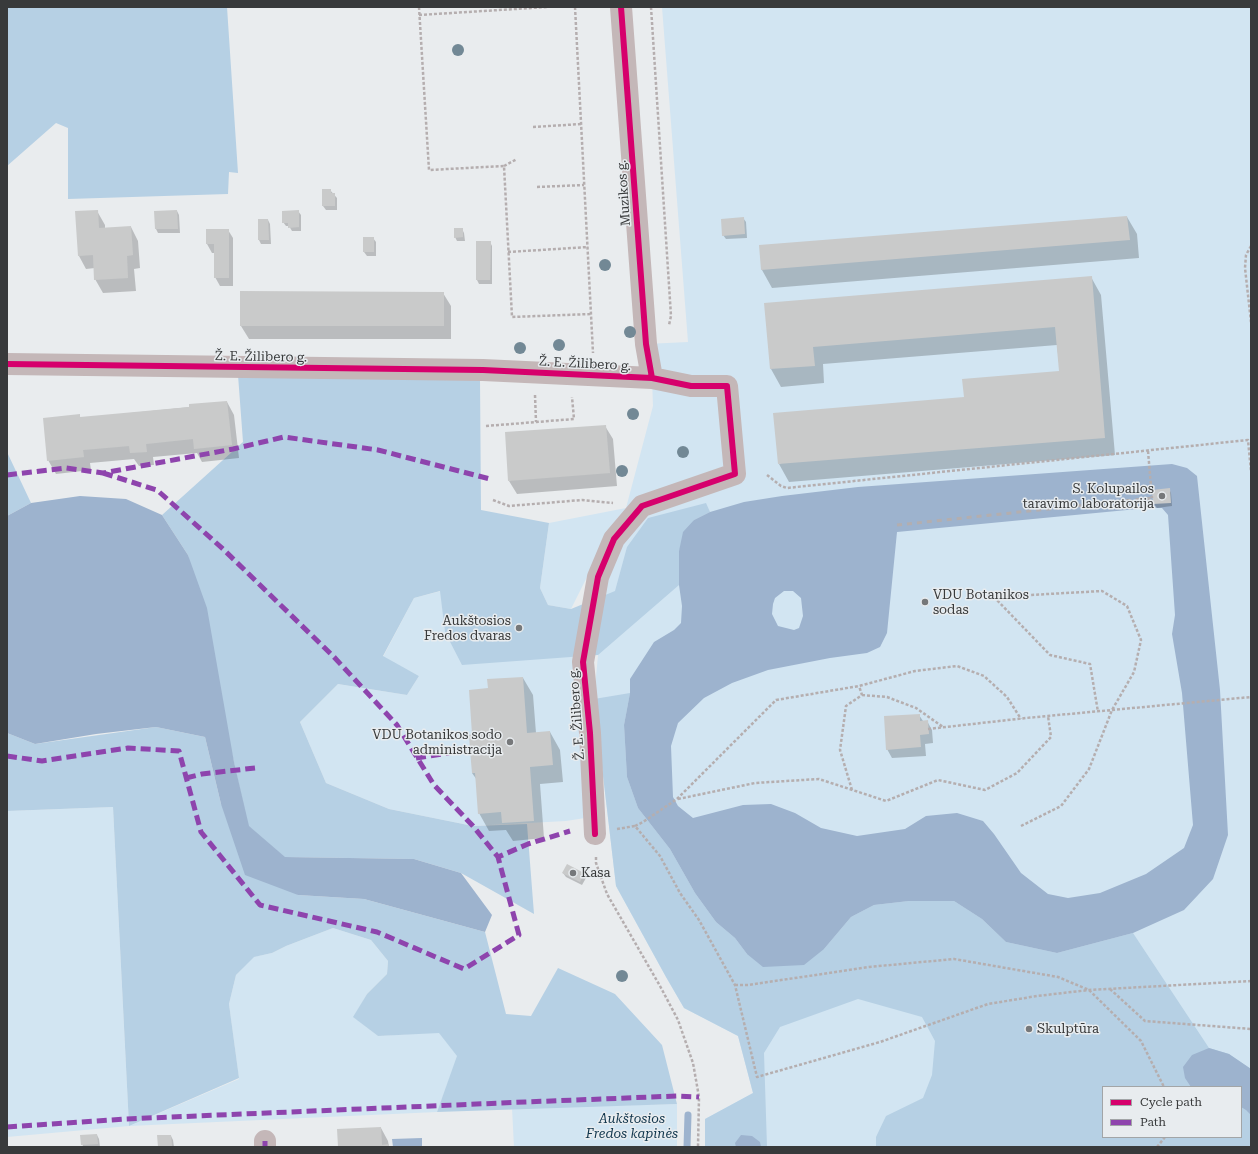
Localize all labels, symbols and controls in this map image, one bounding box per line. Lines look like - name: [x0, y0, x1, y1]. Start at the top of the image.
- street label: Muzikos g.: [614, 159, 634, 227]
- street label: Ž. E. Žilibero g.: [215, 348, 307, 366]
- street label: Ž. E. Žilibero g.: [538, 354, 632, 374]
- place label: S. Kolupailos taravimo laboratorija: [1023, 481, 1154, 512]
- marker: S. Kolupailos taravimo laboratorija: [1157, 491, 1167, 501]
- place label: VDU Botanikos sodas: [933, 587, 1029, 618]
- marker: VDU Botanikos sodas: [920, 597, 930, 607]
- place label: Aukštosios Fredos dvaras: [424, 613, 511, 644]
- marker: Aukštosios Fredos dvaras: [514, 623, 524, 633]
- street label: Ž. E. Žilibero g.: [566, 667, 588, 761]
- place label: VDU Botanikos sodo administracija: [372, 727, 502, 758]
- marker: VDU Botanikos sodo administracija: [505, 737, 515, 747]
- place label: Kasa: [581, 865, 610, 881]
- marker: Kasa: [568, 868, 578, 878]
- place label: Skulptūra: [1037, 1021, 1099, 1037]
- marker: Skulptūra: [1024, 1024, 1034, 1034]
- legend: [1102, 1086, 1242, 1138]
- text: Cycle path: [1140, 1095, 1202, 1109]
- park label: Aukštosios Fredos kapinės: [586, 1111, 678, 1142]
- text: Path: [1140, 1115, 1166, 1129]

